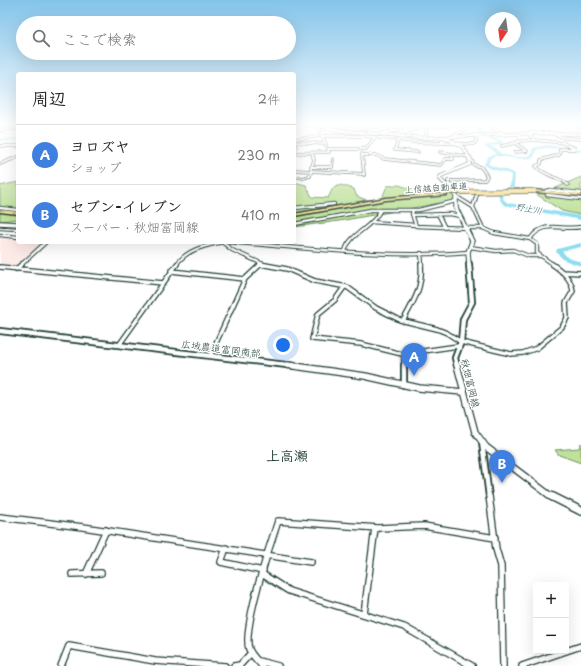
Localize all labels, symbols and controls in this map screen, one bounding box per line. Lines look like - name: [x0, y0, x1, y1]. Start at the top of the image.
- north arrow: [485, 12, 521, 48]
- search box: [16, 16, 296, 60]
- icon: search: [30, 27, 52, 49]
- text: ここで検索: [62, 27, 137, 50]
- text: 周辺: [32, 85, 66, 111]
- text: 2件: [258, 89, 280, 108]
- text: ヨロズヤ: [70, 134, 130, 157]
- text: A: [40, 145, 50, 164]
- text: 230 m: [238, 145, 280, 164]
- text: ショップ: [70, 157, 121, 176]
- street label: 上信越自動車道: [404, 178, 468, 196]
- text: セブン-イレブン: [70, 194, 182, 217]
- water label: 野上川: [514, 199, 544, 217]
- text: B: [41, 205, 49, 224]
- text: 410 m: [241, 205, 280, 224]
- text: スーパー · 秋畑富岡線: [70, 217, 199, 236]
- your location: [273, 335, 293, 355]
- street label: 広域農道富岡南部: [180, 336, 262, 360]
- pin: A: [401, 343, 427, 376]
- street label: 秋畑富岡線: [458, 357, 484, 409]
- district label: 上高瀬: [266, 445, 308, 466]
- pin: B: [489, 450, 515, 483]
- map controls: [533, 582, 569, 654]
- button: +: [533, 582, 569, 618]
- button: −: [533, 618, 569, 654]

